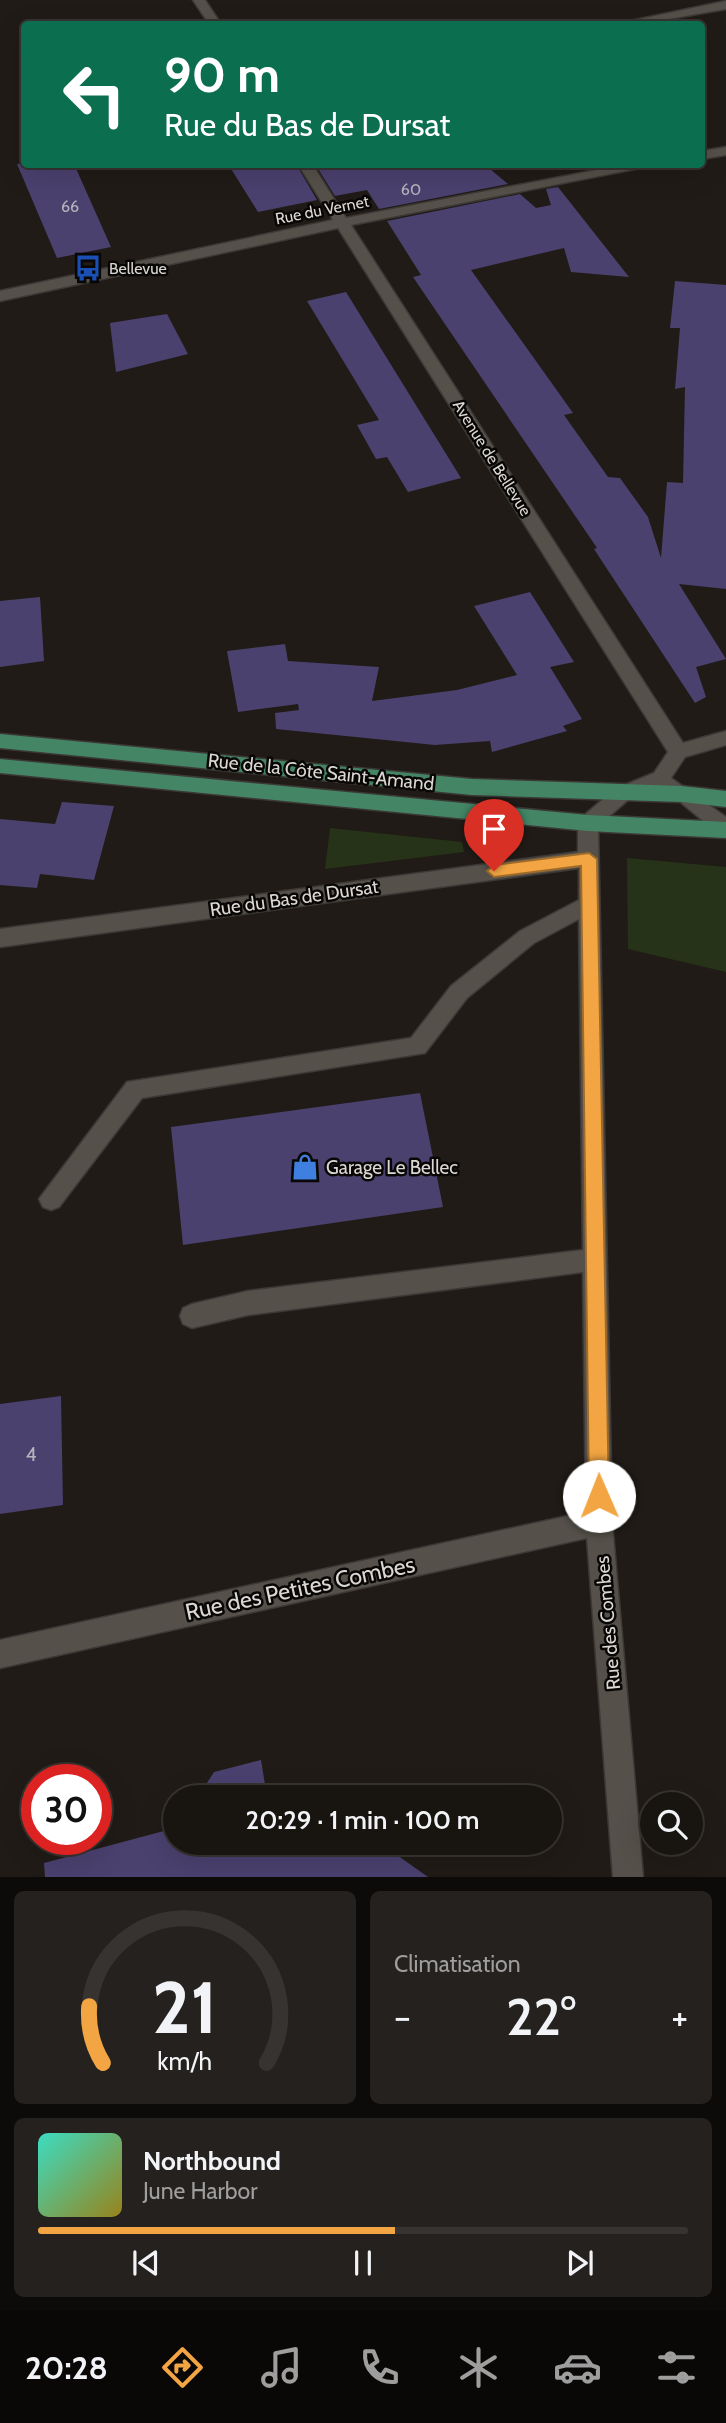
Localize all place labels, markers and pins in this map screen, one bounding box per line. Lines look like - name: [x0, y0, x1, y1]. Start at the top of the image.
- bus stop icon: Bellevue: [73, 253, 103, 283]
- place label: Bellevue: [109, 259, 167, 278]
- pin: [464, 799, 524, 871]
- shop icon: Garage Le Bellec: [290, 1152, 320, 1182]
- place label: Garage Le Bellec: [326, 1156, 458, 1179]

